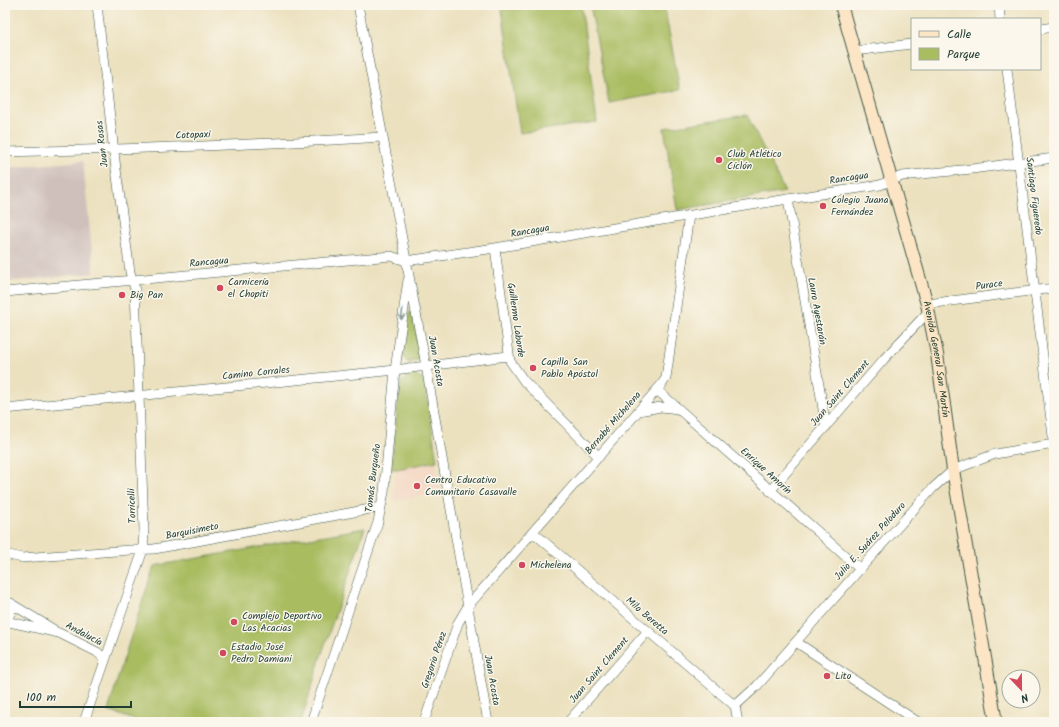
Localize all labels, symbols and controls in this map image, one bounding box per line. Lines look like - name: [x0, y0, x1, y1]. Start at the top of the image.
- legend: [911, 18, 1041, 70]
- text: Calle: [947, 25, 972, 44]
- text: Parque: [947, 45, 981, 64]
- street label: Juan Rosas: [91, 119, 113, 168]
- street label: Cotopaxi: [175, 126, 211, 144]
- place label: Club Atlético Cíclón: [727, 146, 782, 174]
- marker: Club Atlético Cíclón: [714, 155, 724, 165]
- street label: Santiago Figueredo: [1021, 156, 1047, 236]
- street label: Rancagua: [828, 167, 870, 189]
- place label: Colegio Juana Fernández: [831, 192, 889, 220]
- marker: Colegio Juana Fernández: [818, 201, 828, 211]
- street label: Rancagua: [509, 220, 551, 242]
- street label: Rancagua: [189, 252, 230, 272]
- place label: Carnicería el Chopiti: [228, 274, 269, 302]
- street label: Purace: [974, 275, 1004, 295]
- street label: Lauro Ayestarán: [803, 276, 831, 346]
- street label: Guillermo Laborde: [503, 282, 529, 359]
- marker: Carnicería el Chopiti: [215, 283, 225, 293]
- place label: Big Pan: [130, 287, 163, 303]
- marker: Big Pan: [117, 290, 127, 300]
- street label: Avenida General San Martín: [918, 299, 954, 418]
- one-way arrow: [398, 307, 406, 320]
- street label: Juan Acosta: [424, 334, 448, 388]
- place label: Capilla San Pablo Apóstol: [541, 354, 598, 382]
- street label: Juan Saint Clement: [807, 356, 874, 430]
- street label: Camino Corrales: [221, 361, 291, 385]
- marker: Capilla San Pablo Apóstol: [528, 363, 538, 373]
- street label: Bernabé Michelena: [581, 388, 645, 458]
- street label: Tomás Burgueño: [361, 442, 385, 513]
- street label: Enrique Amorín: [737, 443, 795, 499]
- place label: Centro Educativo Comunitario Casavalle: [425, 472, 517, 500]
- marker: Centro Educativo Comunitario Casavalle: [412, 481, 422, 491]
- street label: Torricelli: [123, 488, 141, 524]
- street label: Julio E. Suárez Peloduro: [830, 498, 910, 584]
- street label: Barquisimeto: [164, 518, 220, 544]
- place label: Michelena: [530, 557, 572, 573]
- marker: Michelena: [517, 560, 527, 570]
- street label: Milo Beretta: [622, 593, 672, 639]
- place label: Complejo Deportivo Las Acacias: [242, 608, 322, 636]
- marker: Complejo Deportivo Las Acacias: [229, 617, 239, 627]
- street label: Andalucía: [63, 618, 106, 651]
- street label: Gregorio Pérez: [417, 629, 451, 691]
- street label: Juan Saint Clement: [566, 633, 633, 707]
- place label: Estadio José Pedro Damiani: [231, 639, 292, 667]
- marker: Estadio José Pedro Damiani: [218, 648, 228, 658]
- street label: Juan Acosta: [480, 653, 504, 707]
- place label: Lito: [835, 668, 852, 684]
- north arrow: [1001, 669, 1041, 709]
- marker: Lito: [822, 671, 832, 681]
- scale bar: [20, 683, 131, 709]
- text: 100 m: [26, 688, 57, 707]
- text: N: [1018, 688, 1031, 707]

